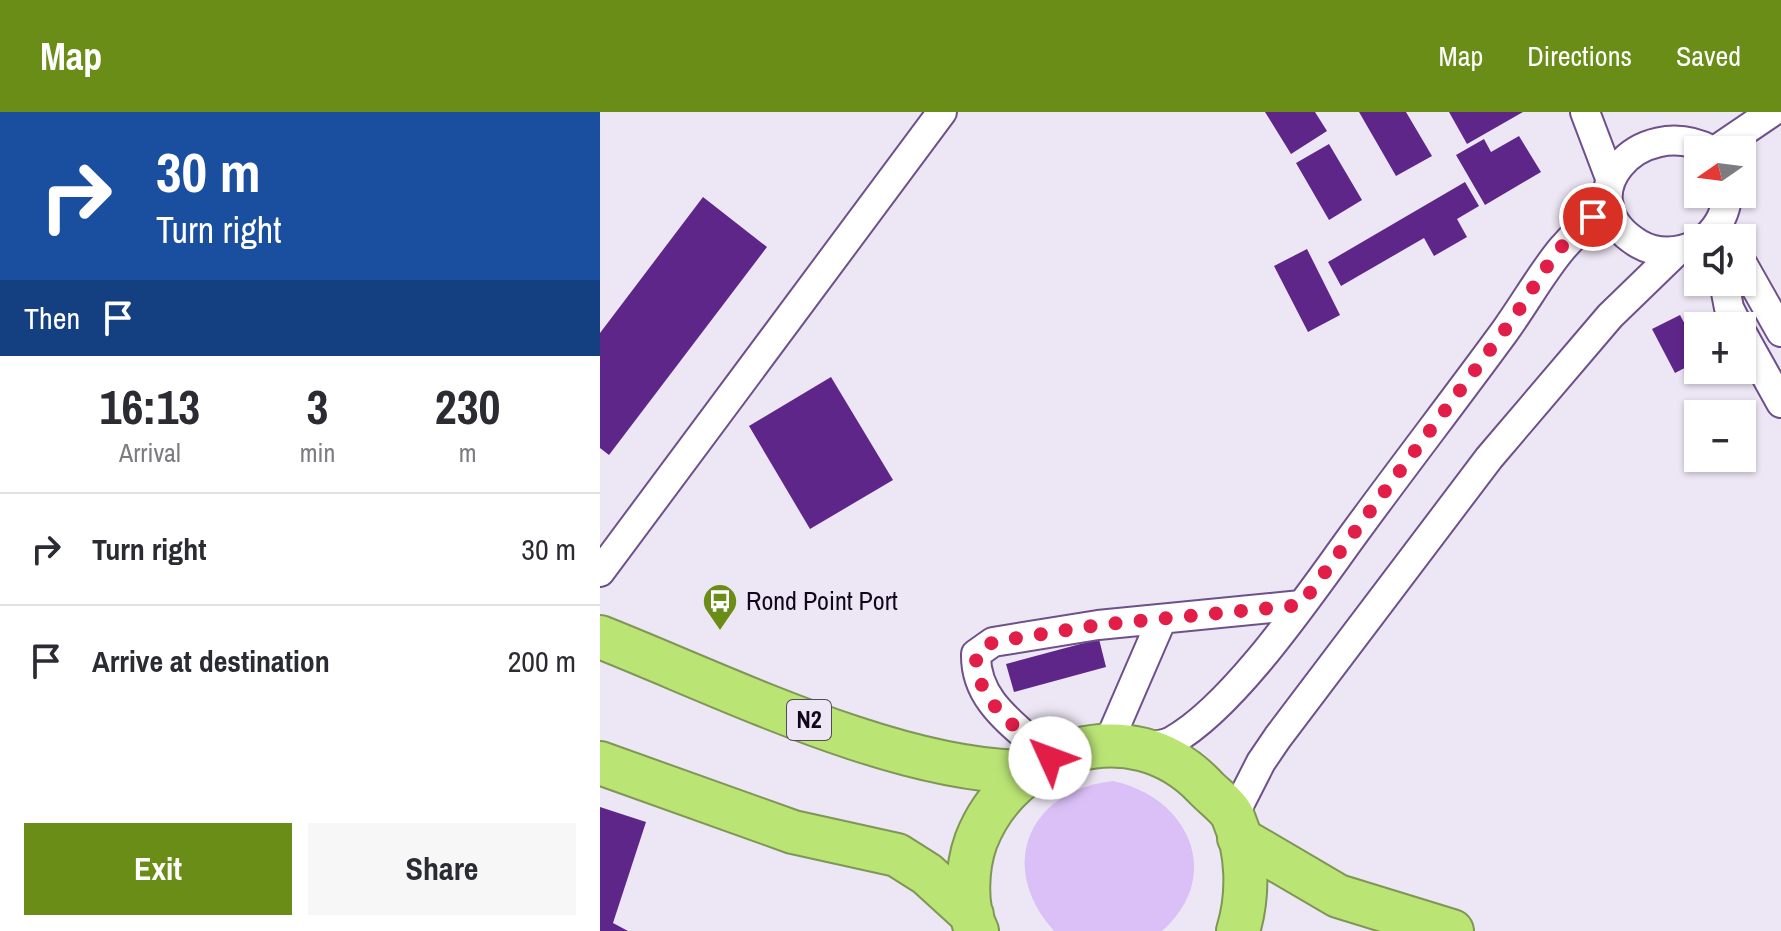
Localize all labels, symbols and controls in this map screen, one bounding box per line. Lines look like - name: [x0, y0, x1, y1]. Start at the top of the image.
- text: Map: [40, 31, 102, 82]
- text: Map: [1439, 37, 1483, 75]
- text: Directions: [1527, 37, 1632, 75]
- text: Saved: [1676, 37, 1741, 75]
- text: 30 m: [156, 134, 261, 209]
- north arrow: [1684, 136, 1756, 208]
- map controls: [1684, 136, 1756, 472]
- icon: right: [24, 144, 128, 248]
- pin: [1559, 183, 1627, 251]
- icon: arrive: [1571, 195, 1615, 239]
- text: Turn right: [156, 206, 281, 254]
- button: sound: [1684, 224, 1756, 296]
- icon: arrive: [96, 296, 140, 340]
- text: Then: [24, 298, 80, 338]
- button: +: [1684, 312, 1756, 384]
- text: 16:13: [100, 374, 200, 439]
- text: 3: [307, 374, 328, 439]
- text: 230: [435, 374, 500, 439]
- button: −: [1684, 400, 1756, 472]
- text: Arrival: [119, 435, 181, 470]
- text: min: [300, 435, 335, 470]
- text: m: [459, 435, 477, 470]
- icon: right: [24, 527, 68, 571]
- text: Turn right: [92, 529, 206, 569]
- text: 30 m: [521, 529, 576, 569]
- bus stop icon: Rond Point Port: [701, 582, 739, 632]
- place label: Rond Point Port: [746, 583, 898, 618]
- icon: arrive: [24, 639, 68, 683]
- text: Arrive at destination: [92, 641, 330, 681]
- text: 200 m: [508, 641, 576, 681]
- road number: N2: [787, 700, 831, 740]
- position arrow: [1008, 716, 1092, 800]
- button: Exit: [24, 823, 292, 915]
- button: Share: [308, 823, 576, 915]

